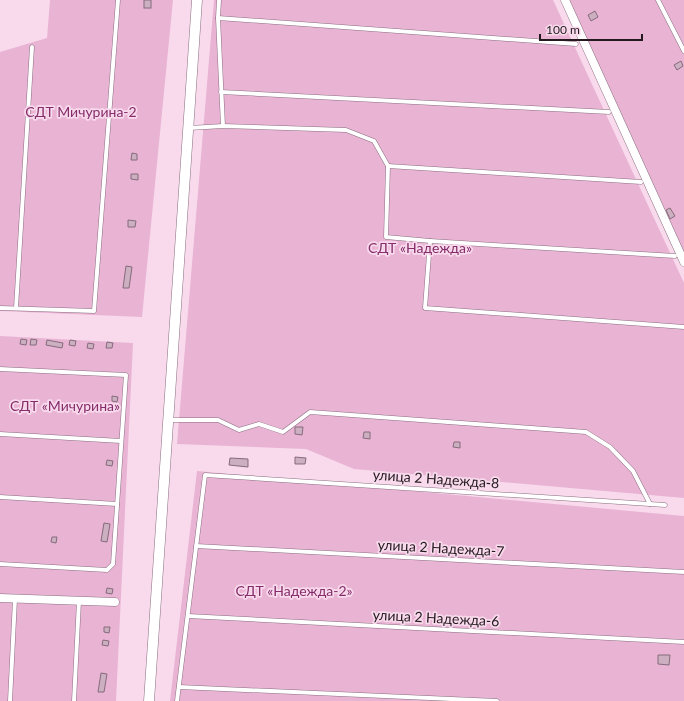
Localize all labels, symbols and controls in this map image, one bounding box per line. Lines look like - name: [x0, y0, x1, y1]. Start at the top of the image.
- scale bar: [540, 16, 642, 42]
- text: 100 m: [546, 22, 580, 37]
- park label: СДТ Мичурина-2: [25, 103, 137, 120]
- park label: СДТ «Надежда»: [368, 239, 472, 256]
- park label: СДТ «Мичурина»: [10, 397, 120, 414]
- street label: улица 2 Надежда-8: [372, 466, 500, 491]
- street label: улица 2 Надежда-7: [377, 536, 505, 559]
- park label: СДТ «Надежда-2»: [235, 582, 353, 599]
- street label: улица 2 Надежда-6: [372, 606, 500, 629]

